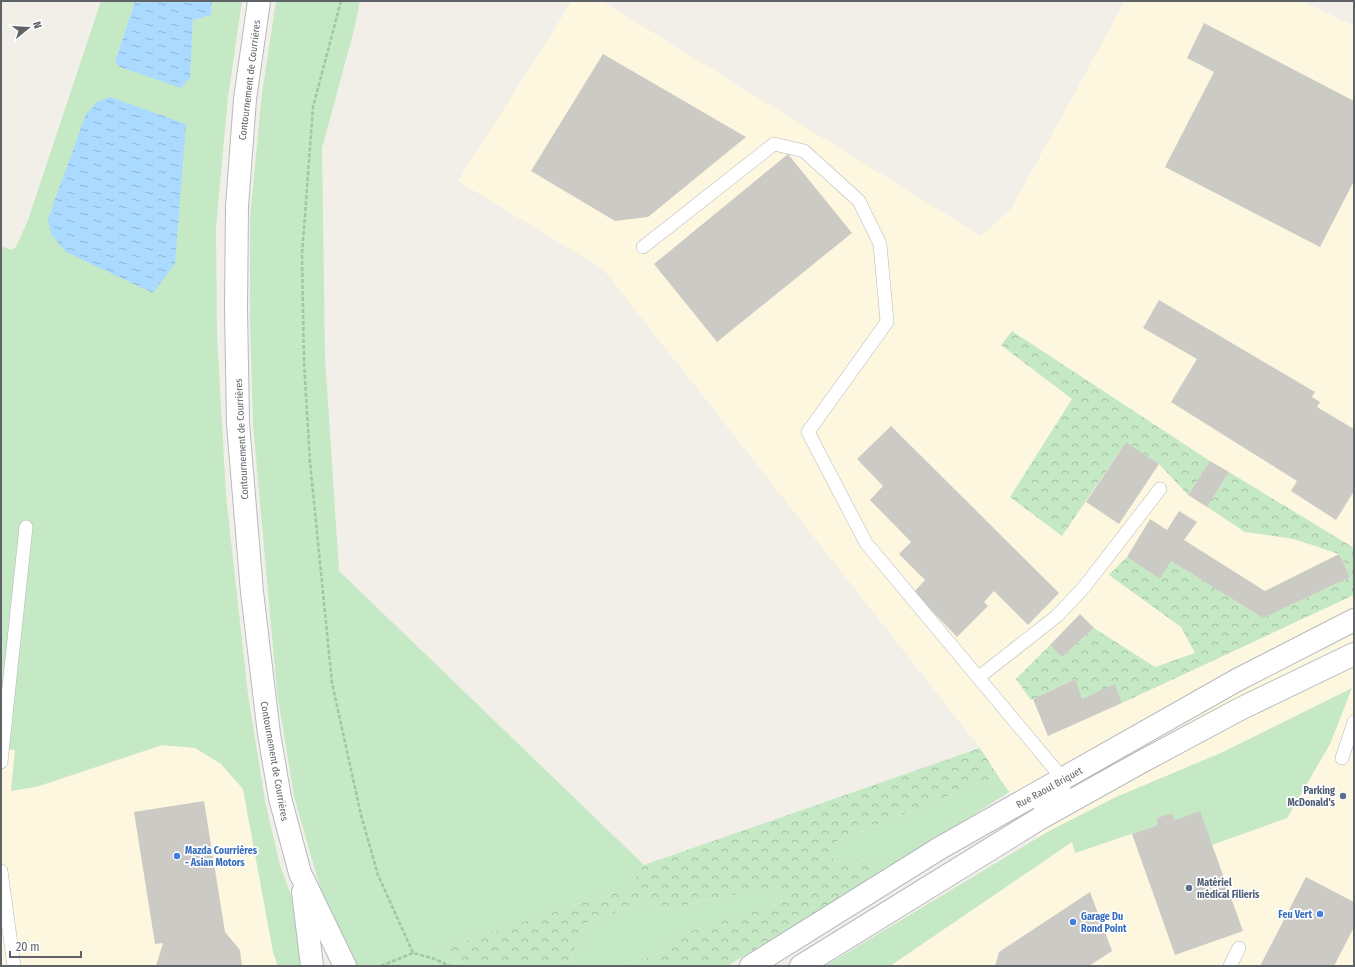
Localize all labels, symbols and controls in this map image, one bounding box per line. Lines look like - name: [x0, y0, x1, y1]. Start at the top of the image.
- north arrow: [8, 8, 48, 48]
- street label: Contournement de Courrières: [237, 19, 263, 141]
- text: N: [30, 20, 44, 30]
- street label: Contournement de Courrières: [233, 378, 251, 500]
- street label: Contournement de Courrières: [258, 700, 290, 822]
- street label: Rue Raoul Briquet: [1014, 764, 1085, 811]
- place label: Parking McDonald's: [1287, 785, 1336, 809]
- marker: Parking McDonald's: [1338, 791, 1348, 801]
- place label: Mazda Courrières - Asian Motors: [185, 844, 258, 869]
- marker: Mazda Courrières - Asian Motors: [172, 851, 182, 861]
- place label: Matériel médical Filieris: [1197, 876, 1260, 901]
- marker: Matériel médical Filieris: [1184, 883, 1194, 893]
- place label: Feu Vert: [1278, 909, 1312, 921]
- marker: Feu Vert: [1315, 909, 1325, 919]
- place label: Garage Du Rond Point: [1081, 911, 1127, 935]
- marker: Garage Du Rond Point: [1068, 917, 1078, 927]
- scale bar: [10, 933, 81, 959]
- text: 20 m: [16, 940, 40, 954]

